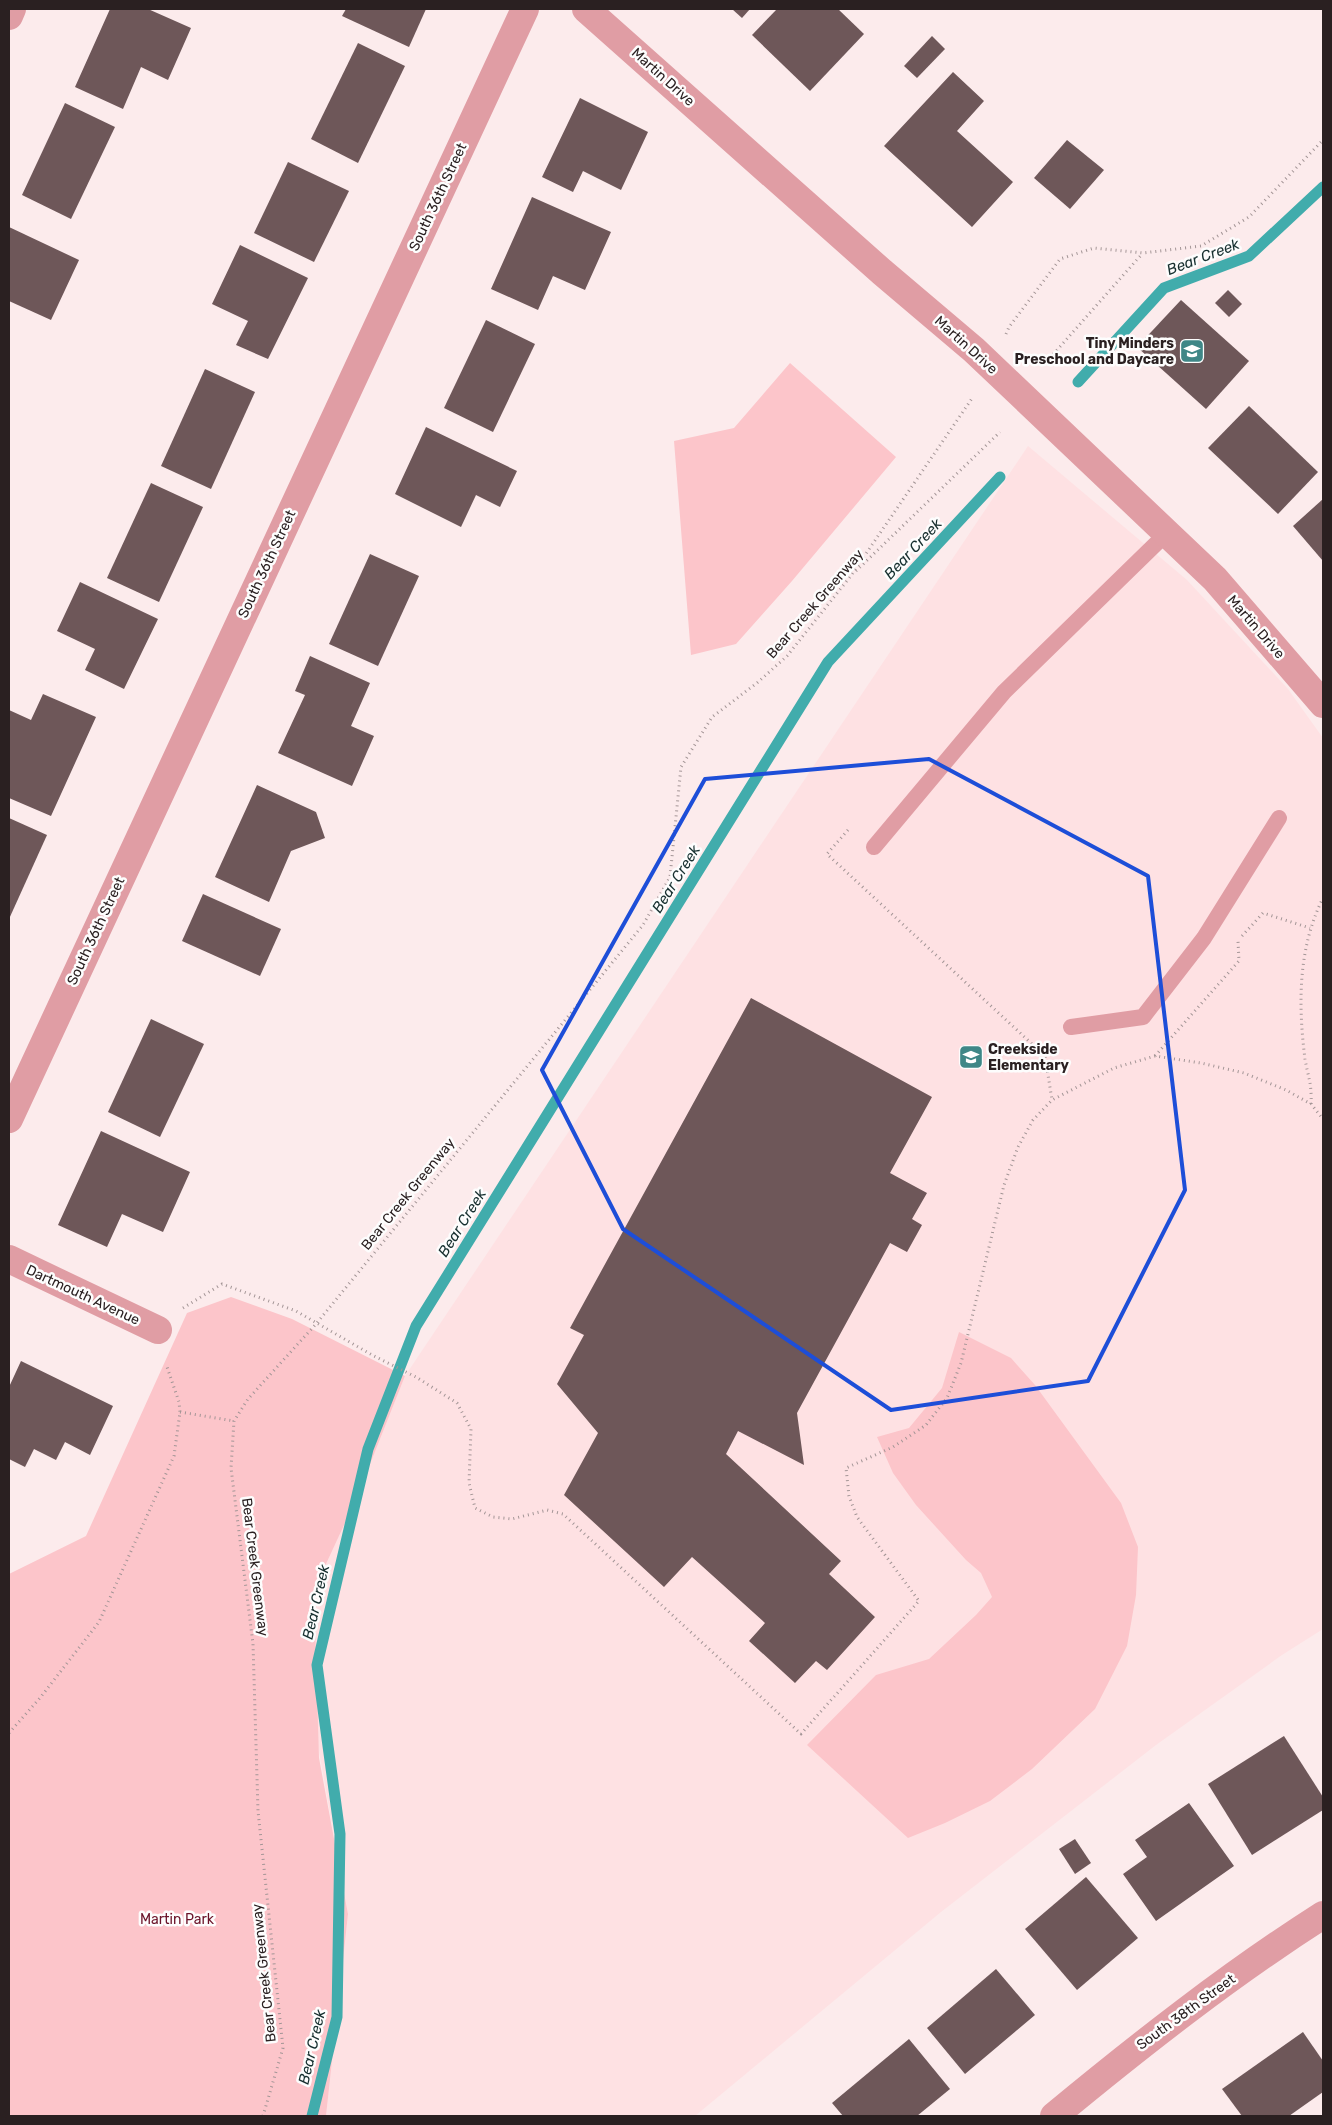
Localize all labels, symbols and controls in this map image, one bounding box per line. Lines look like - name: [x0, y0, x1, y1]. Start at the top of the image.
- street label: Martin Drive: [628, 44, 698, 110]
- street label: South 36th Street: [405, 140, 471, 254]
- water label: Bear Creek: [1164, 235, 1242, 279]
- street label: Martin Drive: [931, 312, 1001, 378]
- place label: Tiny Minders Preschool and Daycare: [1014, 335, 1174, 368]
- school or university icon: Tiny Minders Preschool and Daycare: [1179, 338, 1205, 364]
- street label: South 36th Street: [234, 507, 300, 621]
- water label: Bear Creek: [880, 515, 946, 583]
- street label: Bear Creek Greenway: [763, 546, 867, 662]
- street label: Martin Drive: [1224, 592, 1288, 662]
- water label: Bear Creek: [648, 842, 704, 916]
- street label: South 36th Street: [63, 874, 129, 988]
- place label: Creekside Elementary: [988, 1041, 1069, 1074]
- school or university icon: Creekside Elementary: [958, 1044, 984, 1070]
- street label: Bear Creek Greenway: [358, 1134, 459, 1253]
- water label: Bear Creek: [434, 1186, 490, 1260]
- street label: Dartmouth Avenue: [24, 1261, 143, 1329]
- street label: Bear Creek Greenway: [238, 1497, 272, 1637]
- water label: Bear Creek: [299, 1562, 333, 1641]
- street label: Bear Creek Greenway: [248, 1903, 280, 2043]
- park label: Martin Park: [140, 1911, 215, 1928]
- street label: South 38th Street: [1133, 1970, 1239, 2054]
- water label: Bear Creek: [295, 2007, 329, 2086]

